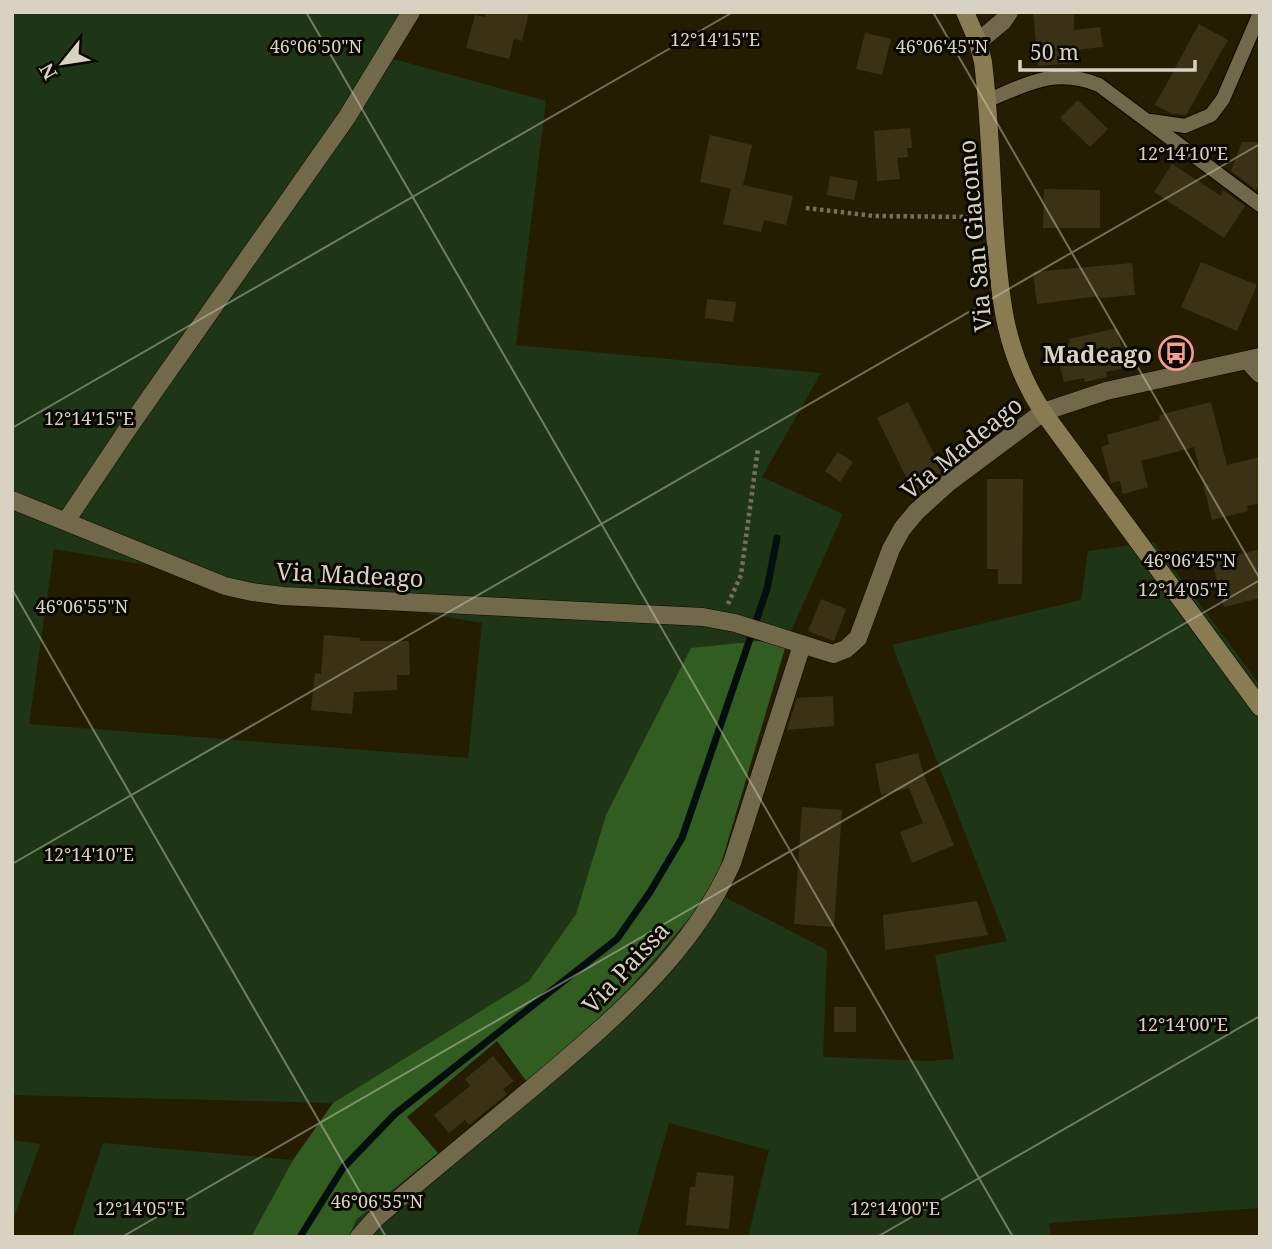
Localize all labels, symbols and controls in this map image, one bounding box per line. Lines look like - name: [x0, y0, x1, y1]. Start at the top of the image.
- text: 12°14'15"E: [670, 27, 760, 51]
- north arrow: [28, 28, 98, 98]
- scale bar: [1020, 28, 1195, 72]
- text: 46°06'50"N: [270, 34, 363, 58]
- text: 46°06'45"N: [896, 34, 989, 58]
- text: 50 m: [1030, 38, 1079, 66]
- text: N: [33, 58, 63, 84]
- street label: Via San Giacomo: [949, 139, 999, 333]
- text: 12°14'10"E: [1138, 141, 1228, 165]
- bus stop icon: Madeago: [1157, 334, 1195, 372]
- place label: Madeago: [1043, 337, 1152, 370]
- street label: Via Madeago: [893, 388, 1029, 506]
- text: 12°14'15"E: [44, 406, 134, 430]
- text: 46°06'45"N: [1144, 548, 1237, 572]
- street label: Via Madeago: [275, 554, 425, 594]
- text: 12°14'05"E: [1138, 577, 1228, 601]
- text: 46°06'55"N: [36, 594, 129, 618]
- text: 12°14'10"E: [44, 842, 134, 866]
- street label: Via Paissa: [574, 914, 676, 1020]
- text: 12°14'00"E: [1138, 1012, 1228, 1036]
- text: 46°06'55"N: [331, 1189, 424, 1213]
- text: 12°14'05"E: [95, 1196, 185, 1220]
- text: 12°14'00"E: [850, 1196, 940, 1220]

